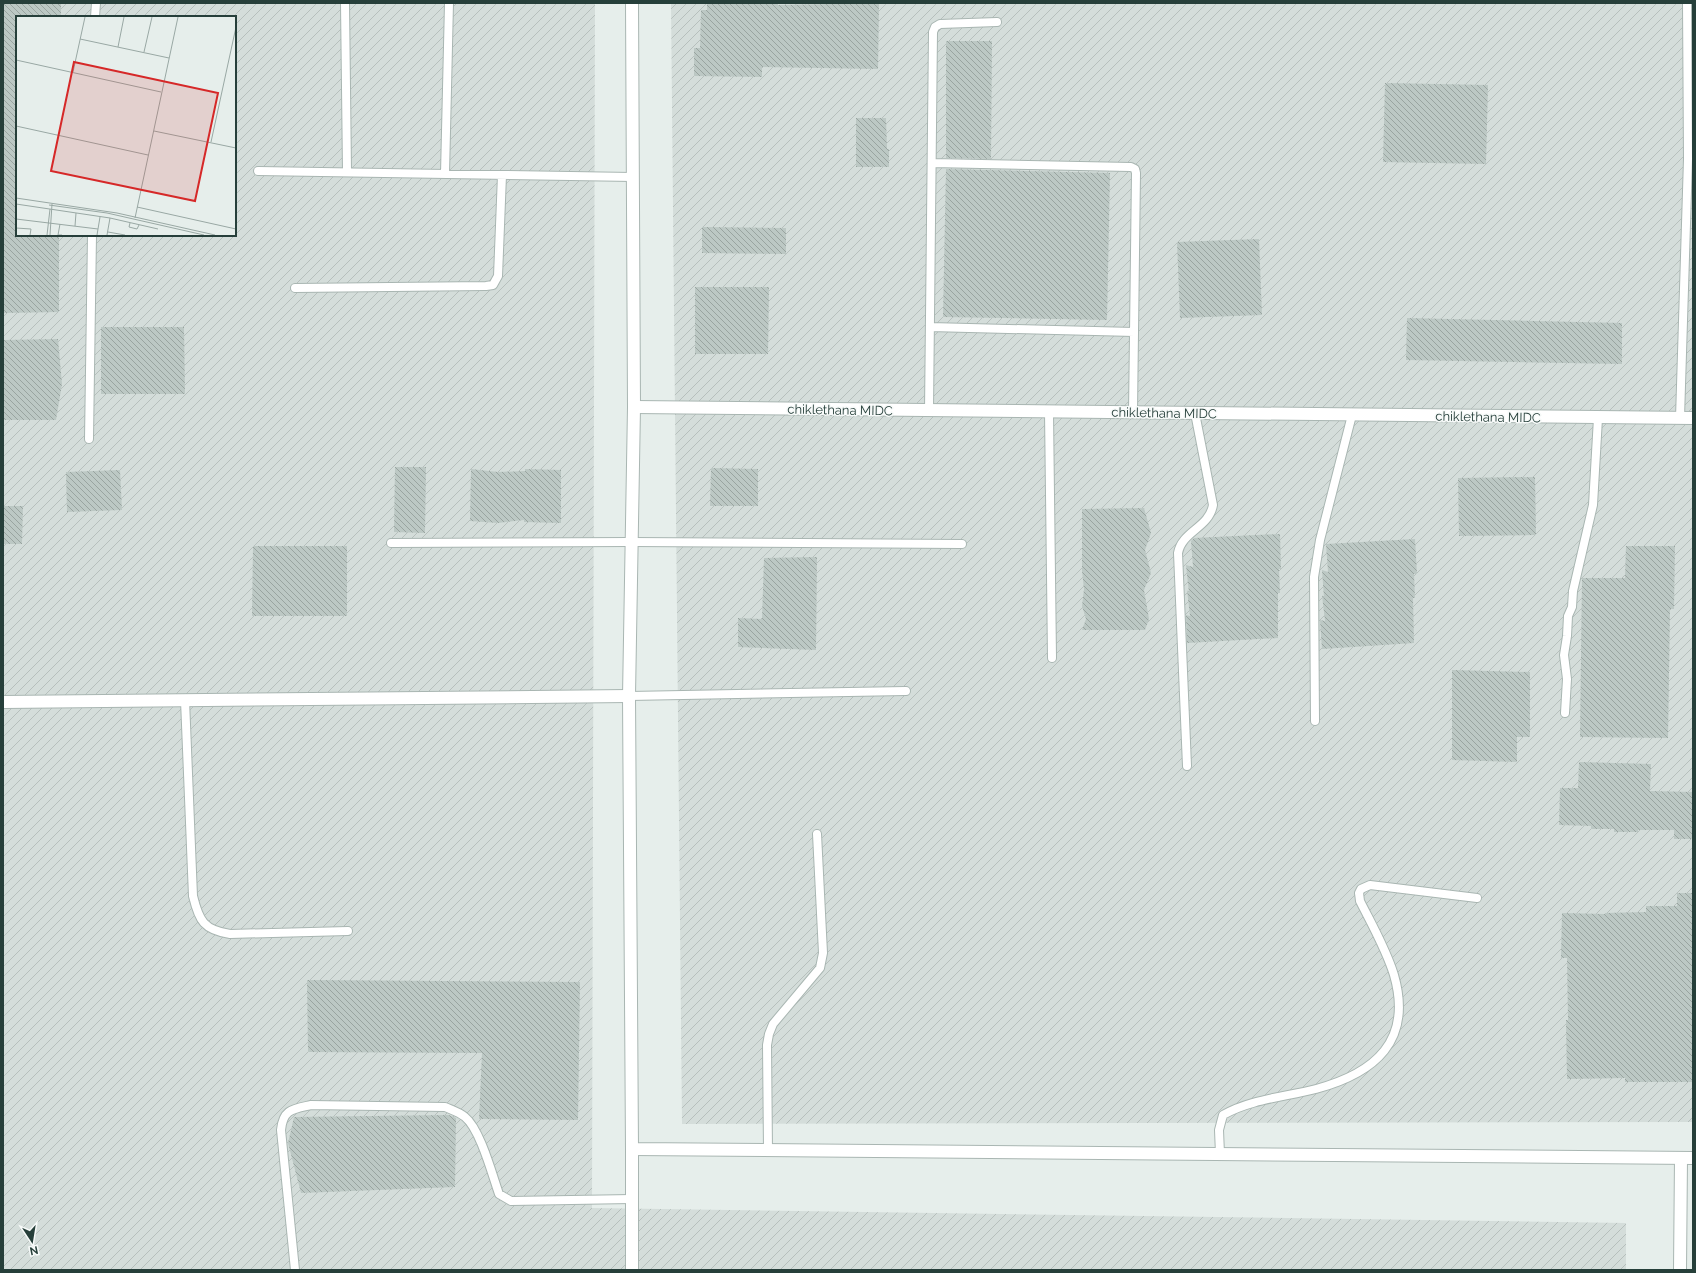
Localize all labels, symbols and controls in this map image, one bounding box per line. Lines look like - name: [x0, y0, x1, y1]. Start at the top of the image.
- inset map: [16, 16, 236, 236]
- street label: chiklethana MIDC: [787, 402, 893, 418]
- street label: chiklethana MIDC: [1111, 405, 1217, 421]
- street label: chiklethana MIDC: [1435, 409, 1541, 425]
- north arrow: [12, 1221, 52, 1261]
- text: N: [29, 1243, 39, 1258]

